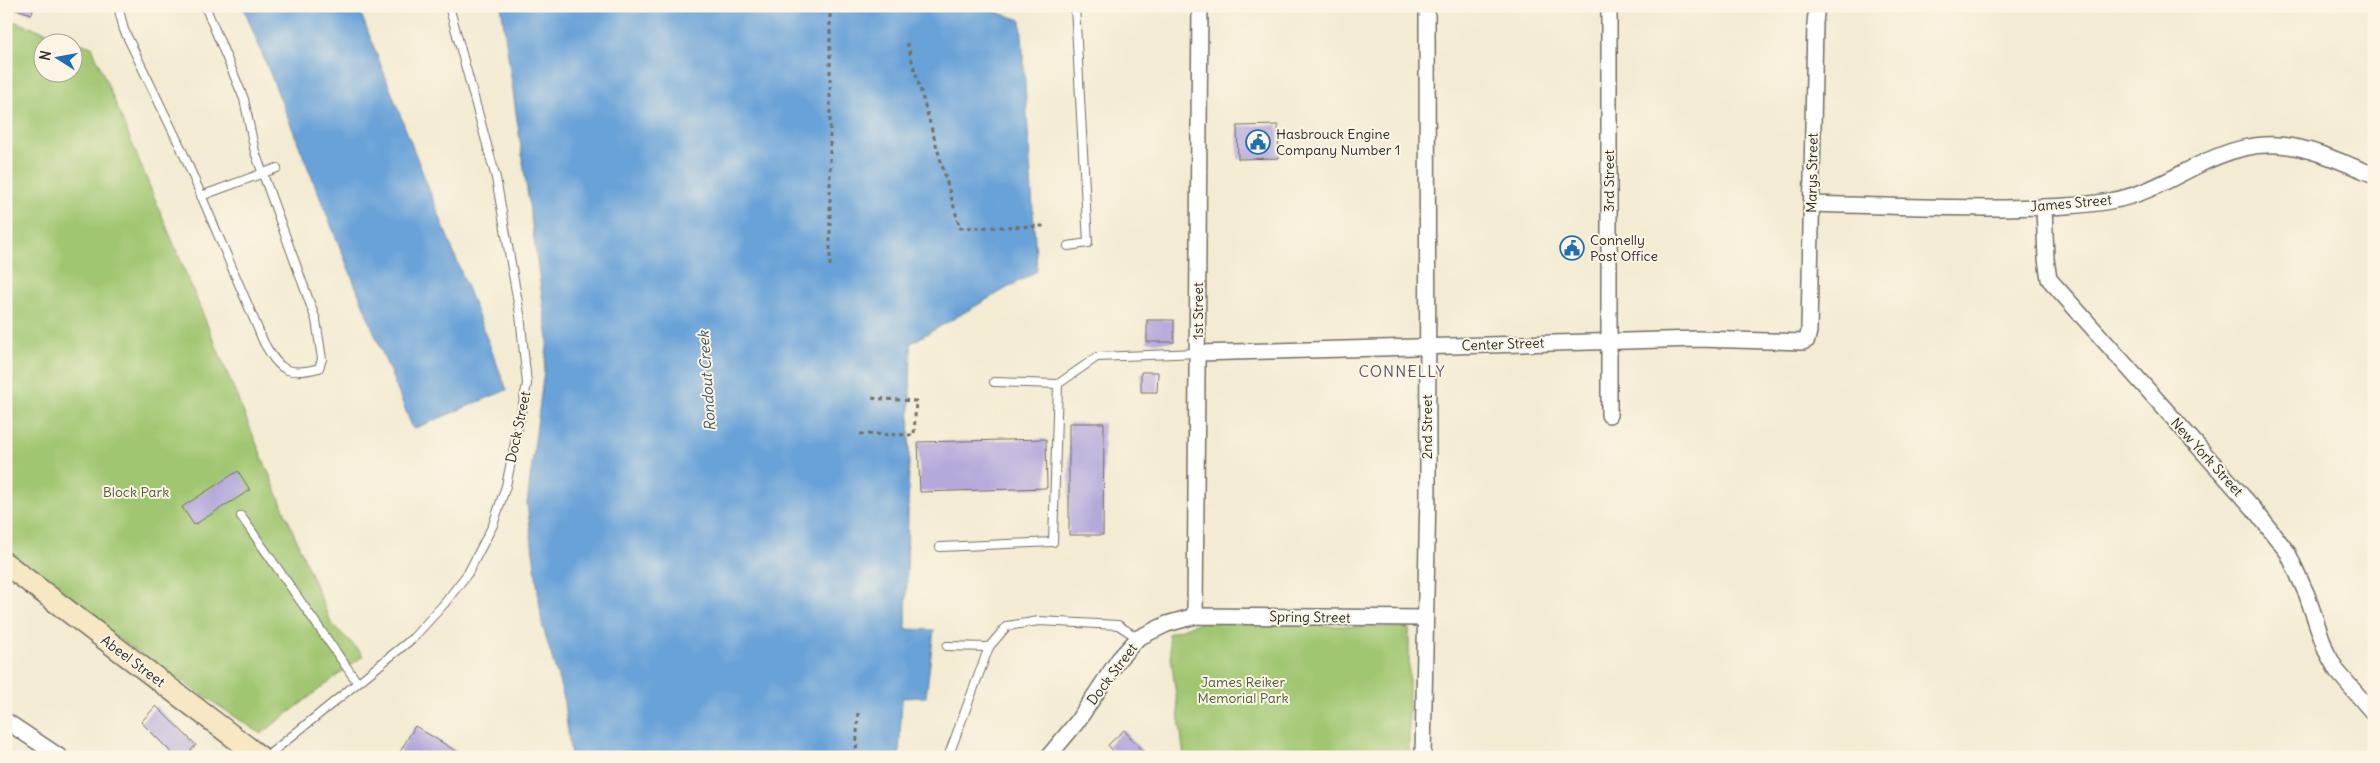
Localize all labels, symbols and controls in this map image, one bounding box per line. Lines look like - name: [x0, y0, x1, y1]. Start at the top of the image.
- north arrow: [32, 32, 82, 82]
- text: N: [35, 49, 55, 62]
- place label: Hasbrouck Engine Company Number 1: [1276, 125, 1400, 159]
- public building icon: Hasbrouck Engine Company Number 1: [1245, 129, 1271, 155]
- street label: Marys Street: [1802, 133, 1822, 213]
- street label: 3rd Street: [1600, 150, 1618, 212]
- street label: James Street: [2029, 190, 2113, 216]
- place label: Connelly Post Office: [1590, 231, 1658, 265]
- public building icon: Connelly Post Office: [1559, 235, 1585, 261]
- street label: 1st Street: [1189, 282, 1207, 340]
- water label: Rondout Creek: [693, 329, 719, 432]
- street label: Center Street: [1461, 334, 1545, 354]
- district label: CONNELLY: [1358, 361, 1446, 381]
- street label: Dock Street: [502, 389, 534, 464]
- street label: 2nd Street: [1418, 394, 1436, 459]
- street label: New York Street: [2167, 414, 2247, 500]
- park label: Block Park: [103, 483, 169, 501]
- street label: Spring Street: [1269, 607, 1351, 627]
- street label: Abeel Street: [97, 631, 169, 691]
- street label: Dock Street: [1083, 639, 1141, 708]
- park label: James Reiker Memorial Park: [1197, 673, 1289, 707]

